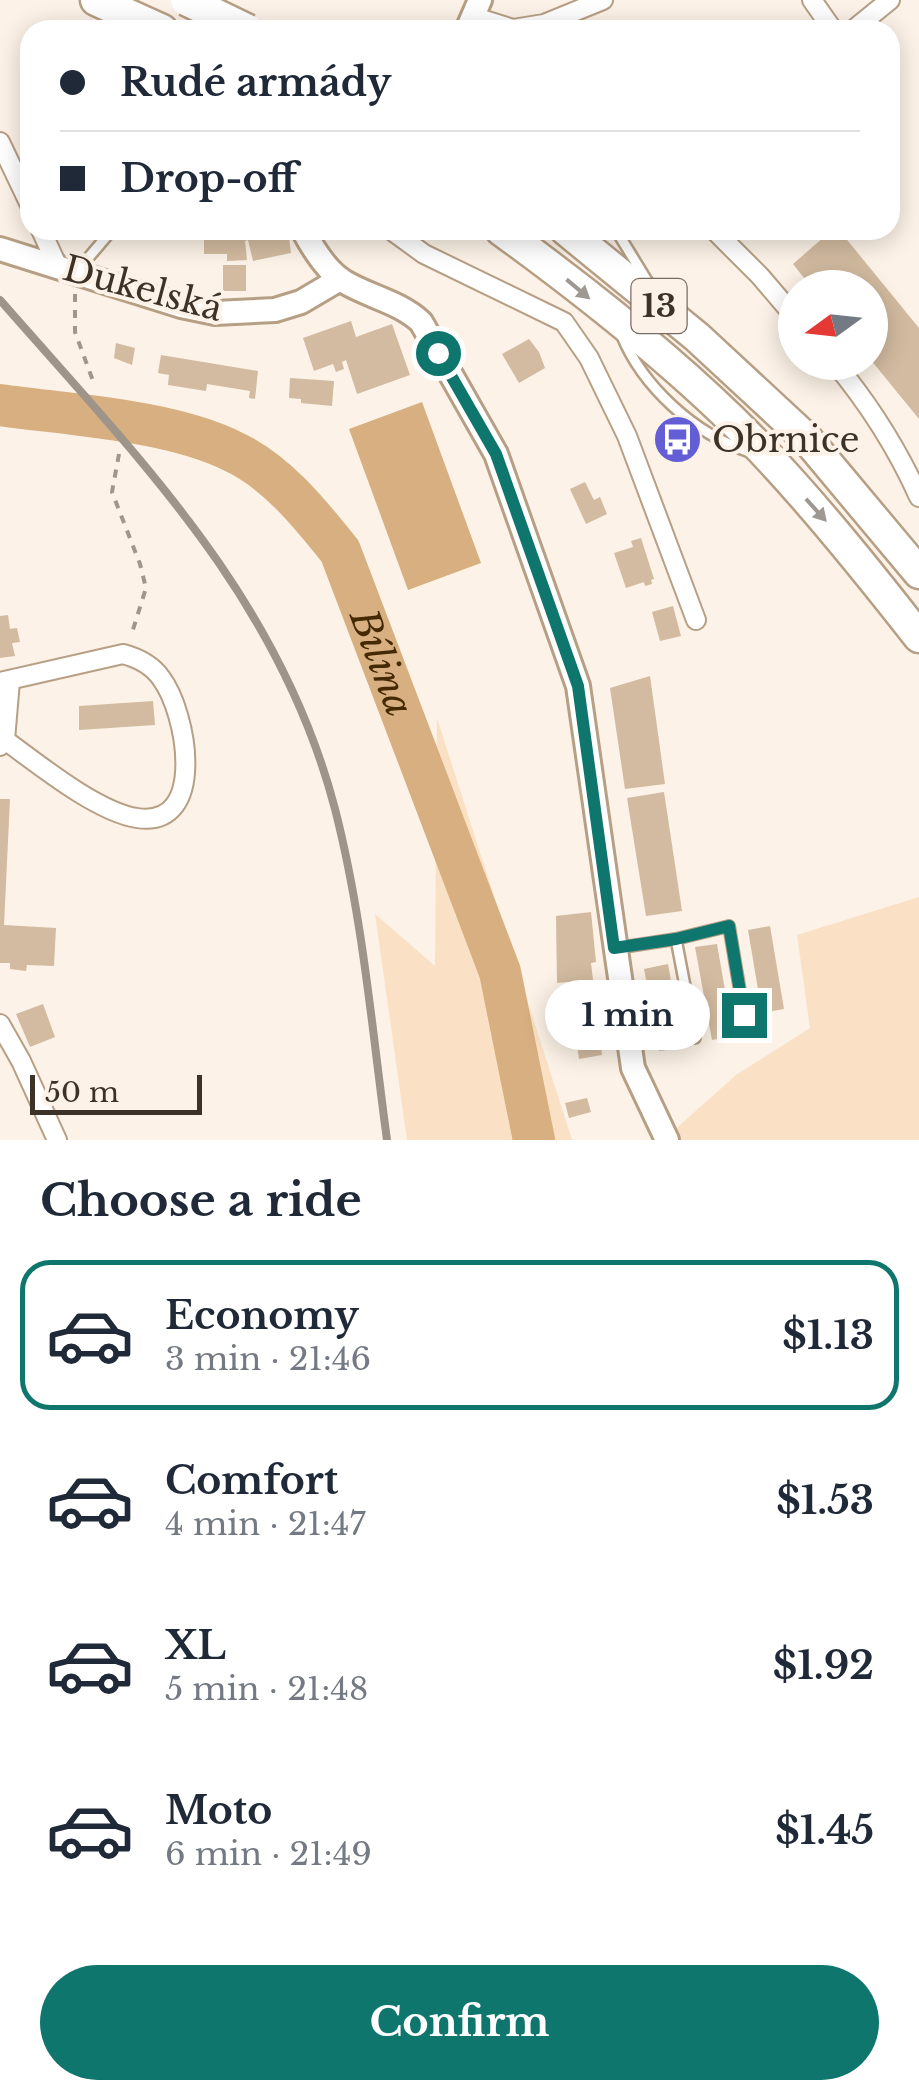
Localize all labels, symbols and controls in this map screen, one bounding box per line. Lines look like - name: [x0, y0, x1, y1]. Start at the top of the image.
- text: Rudé armády: [120, 59, 391, 106]
- text: Drop-off: [120, 155, 297, 202]
- street label: Dukelská: [59, 246, 228, 330]
- north arrow: [778, 270, 888, 380]
- map controls: [778, 270, 888, 380]
- one-way arrow: [566, 278, 591, 299]
- road number: 13: [632, 279, 686, 333]
- route start: [416, 331, 461, 376]
- bus stop icon: Obrnice: [651, 413, 703, 465]
- place label: Obrnice: [712, 418, 860, 461]
- one-way arrow: [805, 497, 827, 522]
- water label: Bílina: [340, 600, 424, 722]
- callout: 1 min: [544, 980, 709, 1050]
- route end: [722, 993, 767, 1038]
- text: 1 min: [581, 995, 674, 1035]
- scale bar: [30, 1070, 202, 1114]
- text: 50 m: [45, 1075, 119, 1110]
- text: Choose a ride: [40, 1172, 362, 1228]
- icon: car: [45, 1290, 135, 1380]
- text: Economy: [165, 1292, 359, 1339]
- text: $1.13: [782, 1312, 874, 1359]
- text: 3 min · 21:46: [165, 1339, 371, 1379]
- icon: car: [45, 1455, 135, 1545]
- text: Comfort: [165, 1457, 338, 1504]
- text: $1.53: [776, 1477, 874, 1524]
- text: 4 min · 21:47: [165, 1504, 366, 1544]
- icon: car: [45, 1620, 135, 1710]
- text: XL: [165, 1622, 226, 1669]
- text: $1.92: [773, 1642, 874, 1689]
- text: 5 min · 21:48: [165, 1669, 368, 1709]
- icon: car: [45, 1785, 135, 1875]
- text: Moto: [165, 1787, 272, 1834]
- text: $1.45: [775, 1807, 874, 1854]
- text: 6 min · 21:49: [165, 1834, 372, 1874]
- button: Confirm: [40, 1965, 879, 2080]

